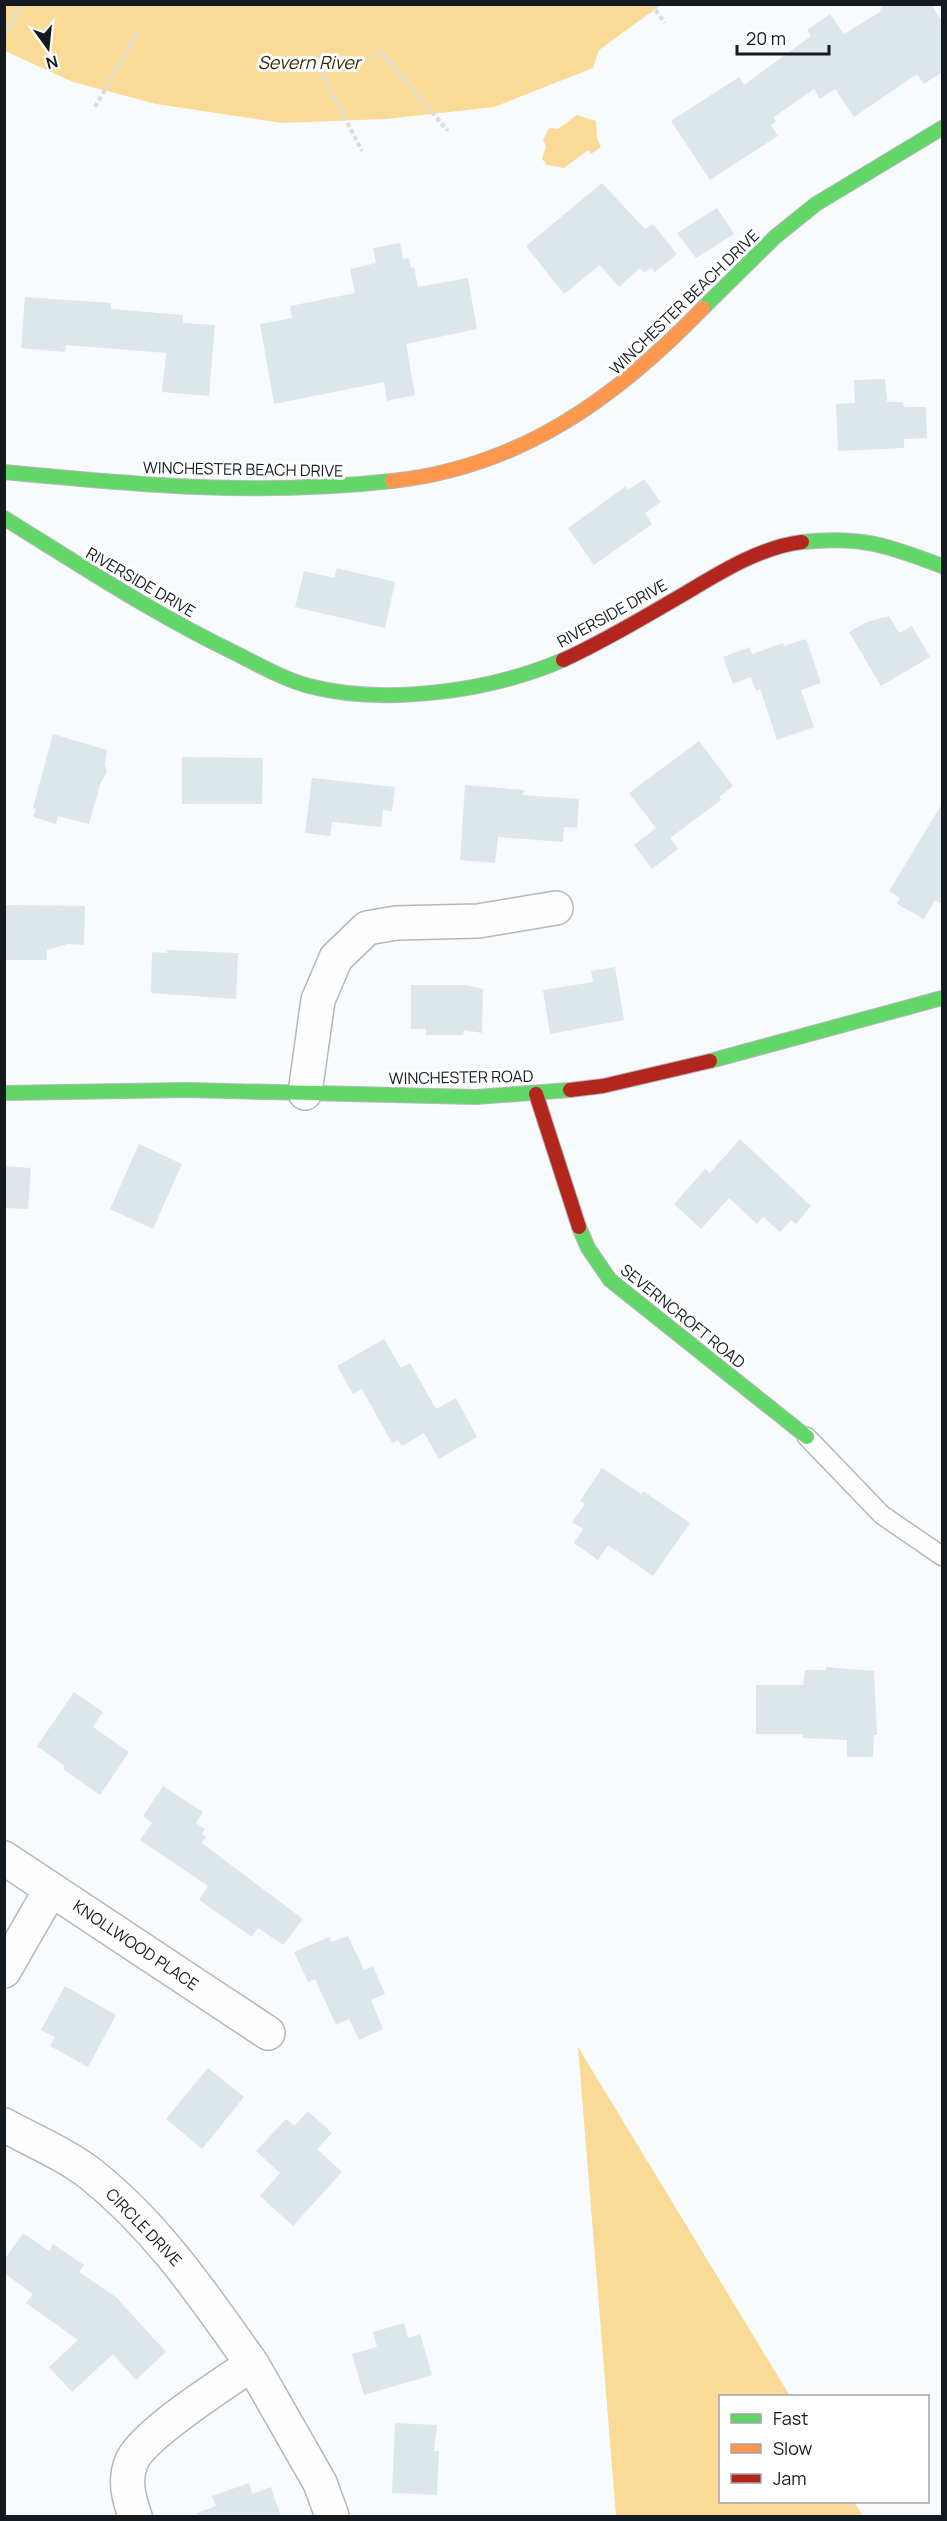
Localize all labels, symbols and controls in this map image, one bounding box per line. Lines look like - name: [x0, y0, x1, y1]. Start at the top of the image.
- north arrow: [18, 18, 78, 78]
- scale bar: [737, 18, 828, 56]
- text: 20 m: [746, 26, 786, 50]
- text: N: [43, 50, 60, 75]
- water label: Severn River: [258, 50, 363, 74]
- street label: WINCHESTER BEACH DRIVE: [604, 225, 764, 379]
- street label: WINCHESTER BEACH DRIVE: [143, 456, 343, 482]
- street label: RIVERSIDE DRIVE: [82, 542, 200, 622]
- street label: RIVERSIDE DRIVE: [553, 574, 671, 652]
- street label: WINCHESTER ROAD: [388, 1065, 534, 1089]
- street label: SEVERNCROFT ROAD: [616, 1259, 750, 1373]
- street label: KNOLLWOOD PLACE: [69, 1895, 203, 1995]
- street label: CIRCLE DRIVE: [101, 2183, 187, 2271]
- legend: [719, 2395, 929, 2503]
- text: Fast: [773, 2406, 808, 2430]
- text: Slow: [773, 2436, 813, 2460]
- text: Jam: [773, 2466, 807, 2490]

